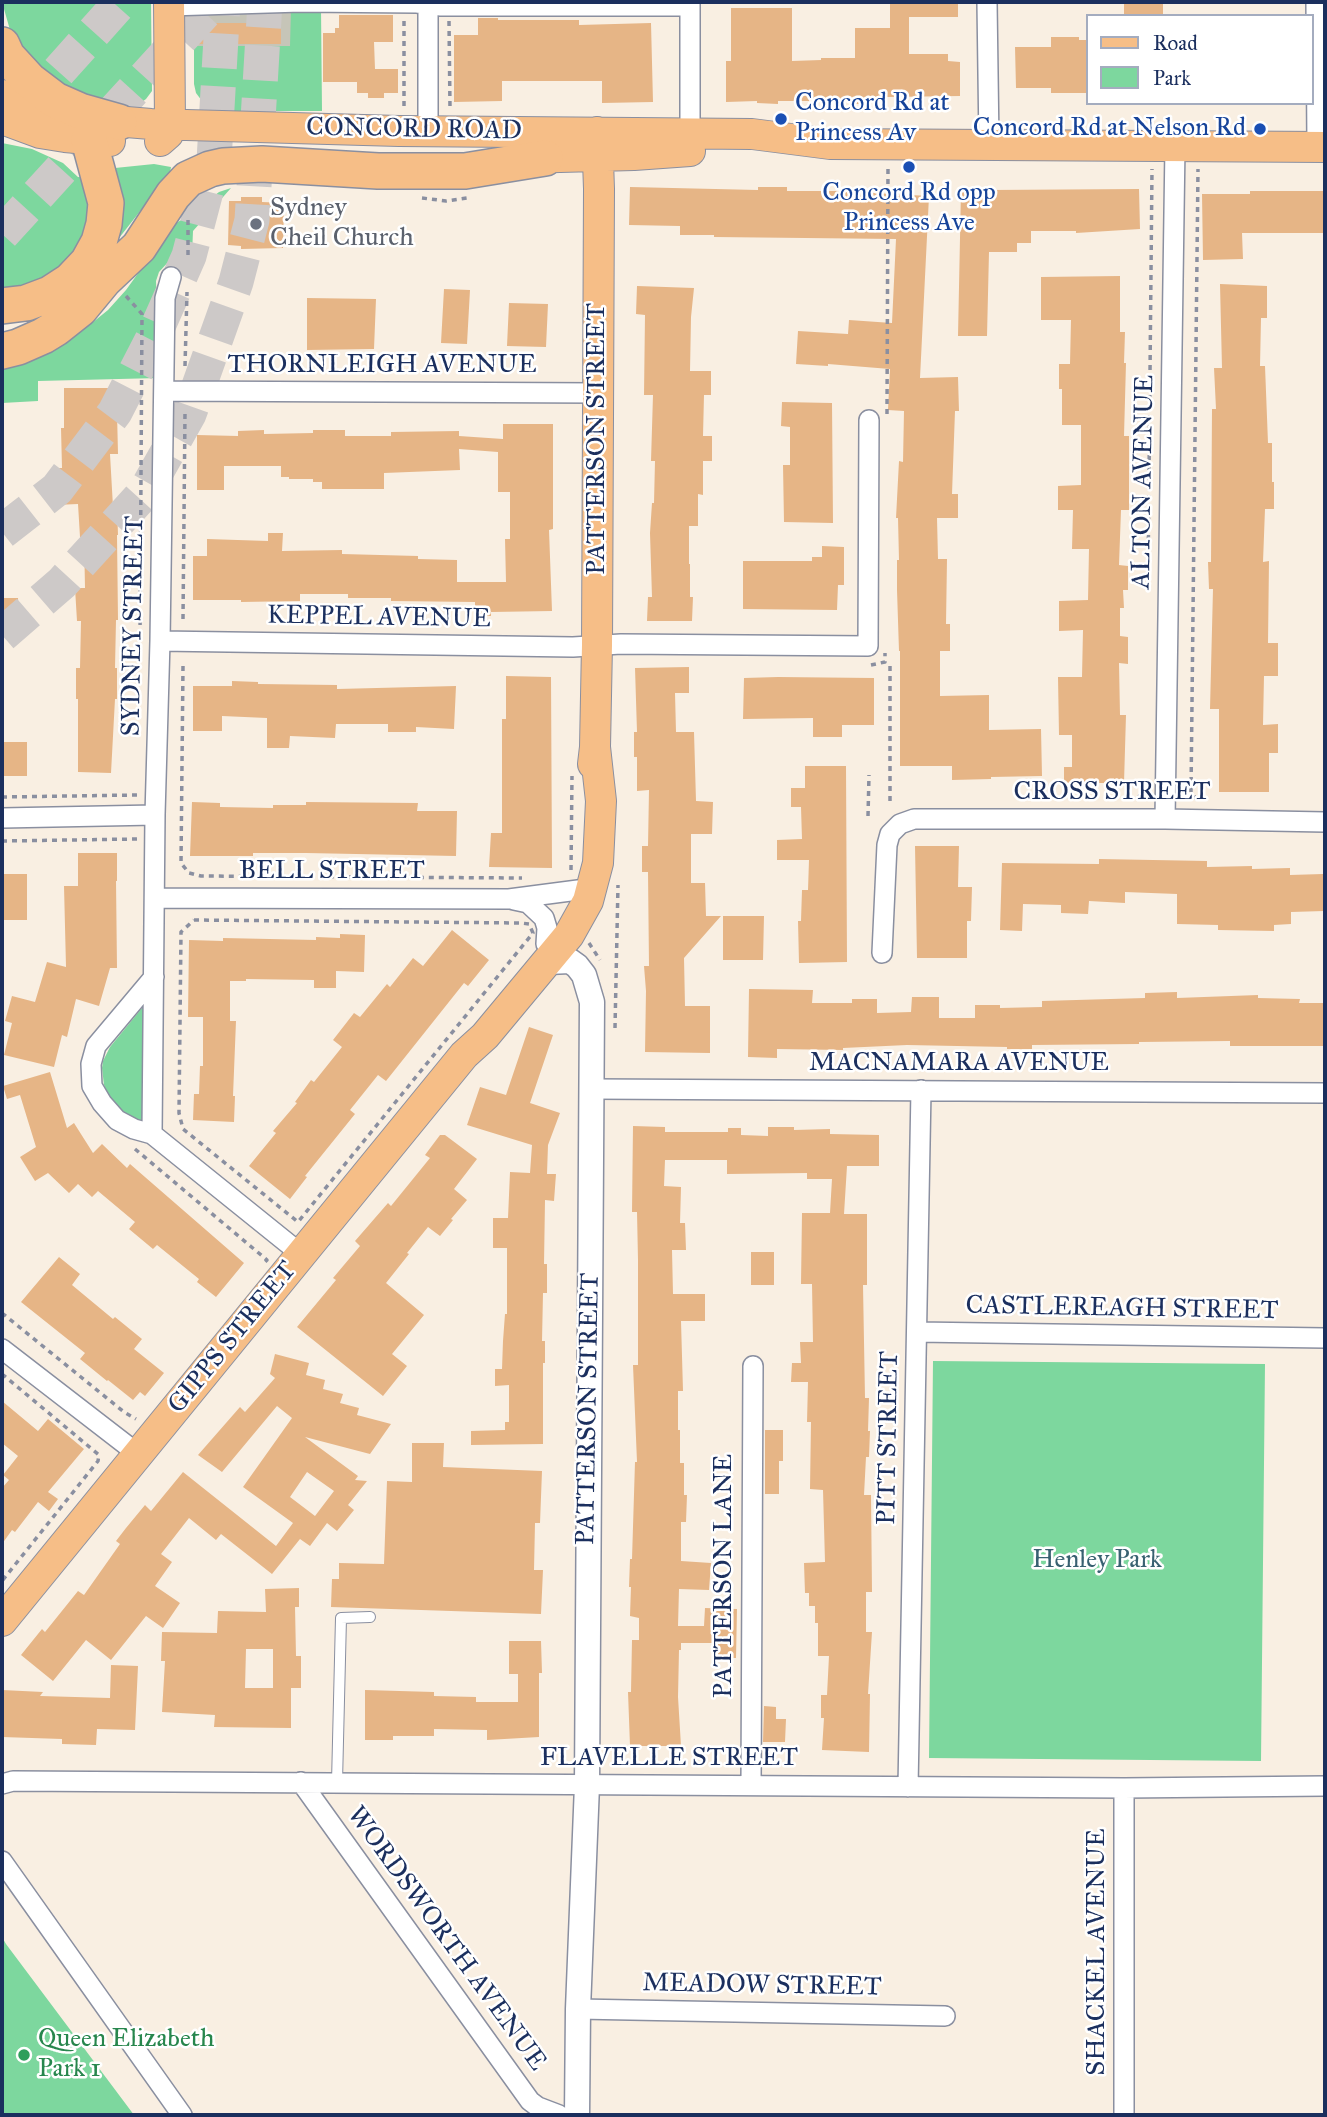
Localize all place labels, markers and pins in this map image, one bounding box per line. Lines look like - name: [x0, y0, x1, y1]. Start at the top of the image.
- place label: Concord Rd at Princess Av: [795, 88, 950, 150]
- marker: Concord Rd at Princess Av: [773, 111, 789, 127]
- place label: Concord Rd at Nelson Rd: [973, 113, 1246, 145]
- marker: Concord Rd at Nelson Rd: [1252, 121, 1268, 137]
- marker: Concord Rd opp Princess Ave: [901, 159, 917, 175]
- place label: Concord Rd opp Princess Ave: [822, 178, 996, 240]
- place label: Sydney Cheil Church: [270, 193, 414, 255]
- marker: Sydney Cheil Church: [248, 216, 264, 232]
- place label: Queen Elizabeth Park 1: [38, 2024, 214, 2086]
- marker: Queen Elizabeth Park 1: [16, 2047, 32, 2063]

